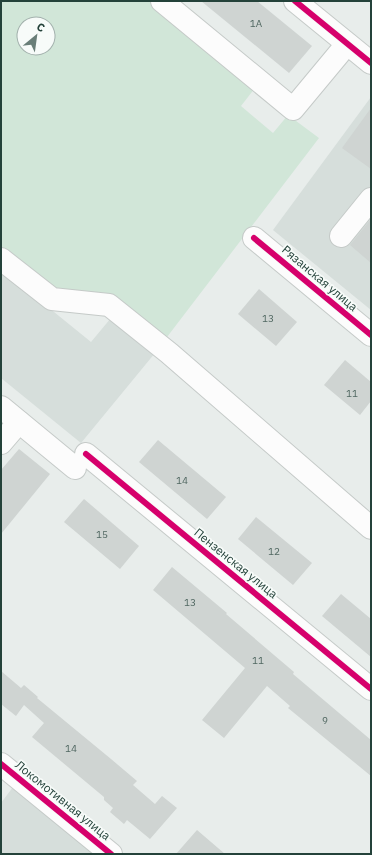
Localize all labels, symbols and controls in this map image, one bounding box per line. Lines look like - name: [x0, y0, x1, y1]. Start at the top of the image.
- north arrow: [16, 16, 56, 56]
- house number: 1А: [250, 17, 263, 30]
- text: С: [34, 19, 47, 35]
- street label: Рязанская улица: [279, 242, 361, 314]
- house number: 13: [262, 312, 274, 325]
- house number: 11: [346, 387, 358, 400]
- house number: 14: [176, 474, 188, 487]
- street label: Пензенская улица: [191, 525, 281, 602]
- house number: 15: [96, 528, 108, 541]
- house number: 12: [268, 545, 280, 558]
- house number: 13: [184, 596, 196, 609]
- house number: 11: [252, 654, 264, 667]
- house number: 9: [322, 714, 328, 727]
- house number: 14: [65, 742, 77, 755]
- street label: Локомотивная улица: [12, 757, 114, 843]

